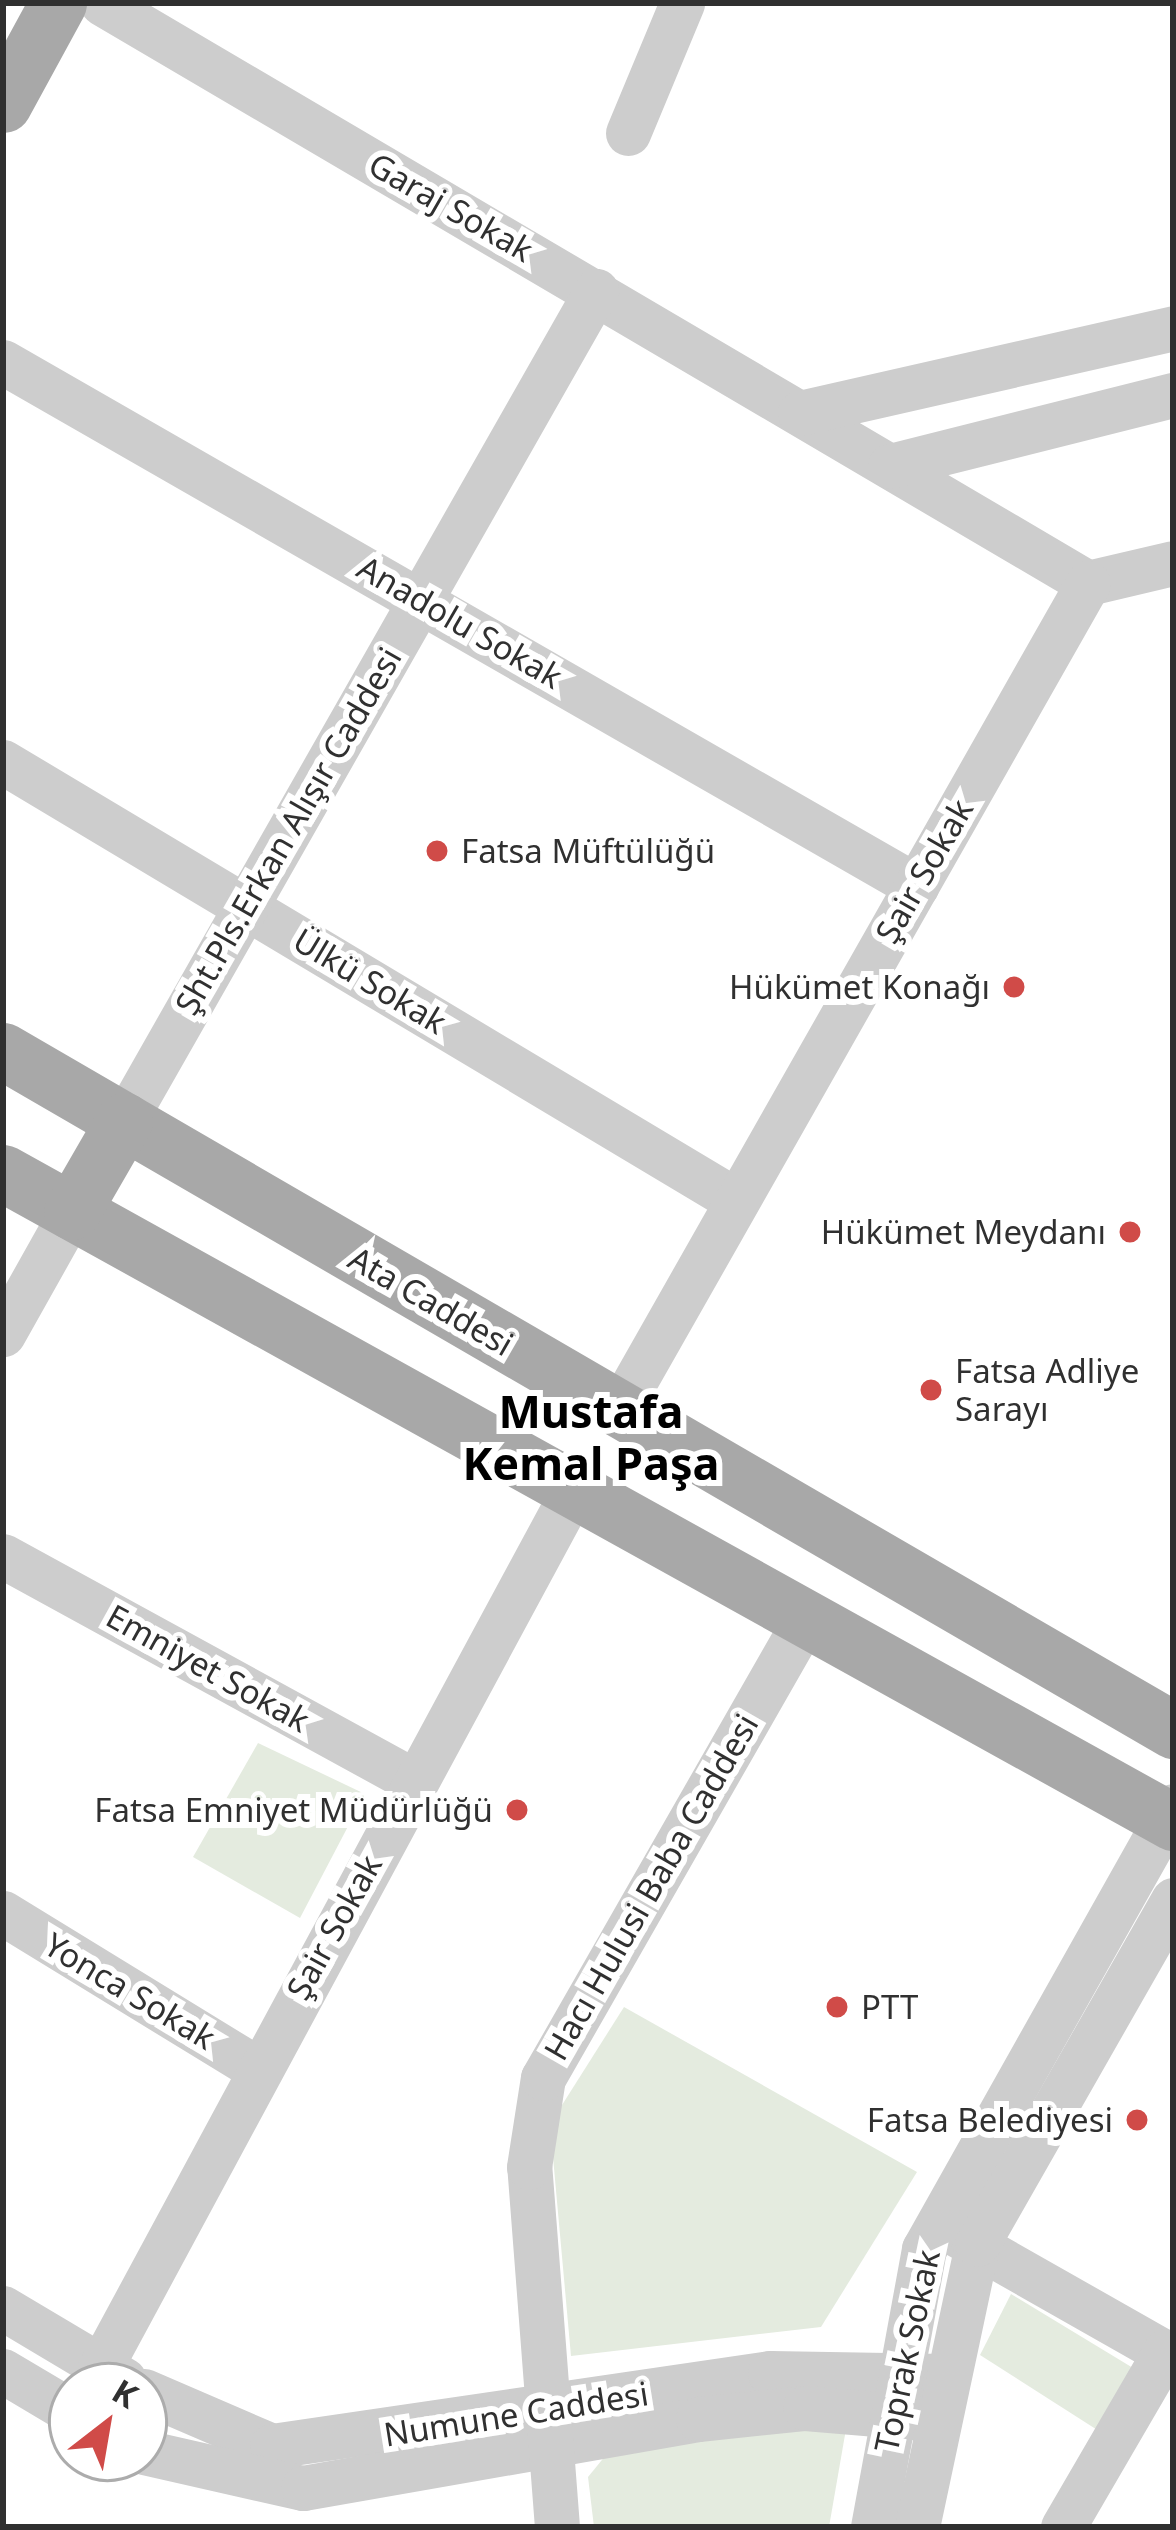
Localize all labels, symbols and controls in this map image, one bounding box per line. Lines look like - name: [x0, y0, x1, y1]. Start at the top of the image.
- street label: Garaj Sokak: [362, 144, 540, 270]
- street label: Anadolu Sokak: [351, 547, 569, 697]
- street label: Şht.Pls.Erkan Alışır Caddesi: [167, 641, 409, 1021]
- street label: Şair Sokak: [867, 792, 981, 950]
- place label: Fatsa Müftülüğü: [461, 831, 715, 871]
- marker: Fatsa Müftülüğü: [424, 838, 450, 864]
- street label: Ülkü Sokak: [286, 920, 454, 1042]
- place label: Hükümet Konağı: [729, 967, 990, 1007]
- marker: Hükümet Konağı: [1001, 974, 1027, 1000]
- place label: Hükümet Meydanı: [821, 1212, 1106, 1252]
- marker: Hükümet Meydanı: [1117, 1219, 1143, 1245]
- street label: Ata Caddesi: [342, 1238, 520, 1364]
- place label: Fatsa Adliye Sarayı: [955, 1351, 1139, 1429]
- marker: Fatsa Adliye Sarayı: [918, 1377, 944, 1403]
- district label: Mustafa Kemal Paşa: [462, 1384, 720, 1490]
- street label: Emniyet Sokak: [100, 1596, 316, 1740]
- street label: Hacı Hulusi Baba Caddesi: [536, 1707, 766, 2067]
- place label: Fatsa Emniyet Müdürlüğü: [94, 1790, 493, 1830]
- marker: Fatsa Emniyet Müdürlüğü: [504, 1797, 530, 1823]
- street label: Şair Sokak: [278, 1848, 390, 2006]
- street label: Yonca Sokak: [37, 1925, 223, 2057]
- place label: PTT: [861, 1987, 918, 2027]
- marker: PTT: [824, 1994, 850, 2020]
- place label: Fatsa Belediyesi: [867, 2100, 1113, 2140]
- marker: Fatsa Belediyesi: [1124, 2107, 1150, 2133]
- street label: Toprak Sokak: [866, 2246, 948, 2456]
- north arrow: [48, 2362, 168, 2482]
- text: K: [104, 2368, 146, 2418]
- street label: Numune Caddesi: [381, 2374, 651, 2454]

